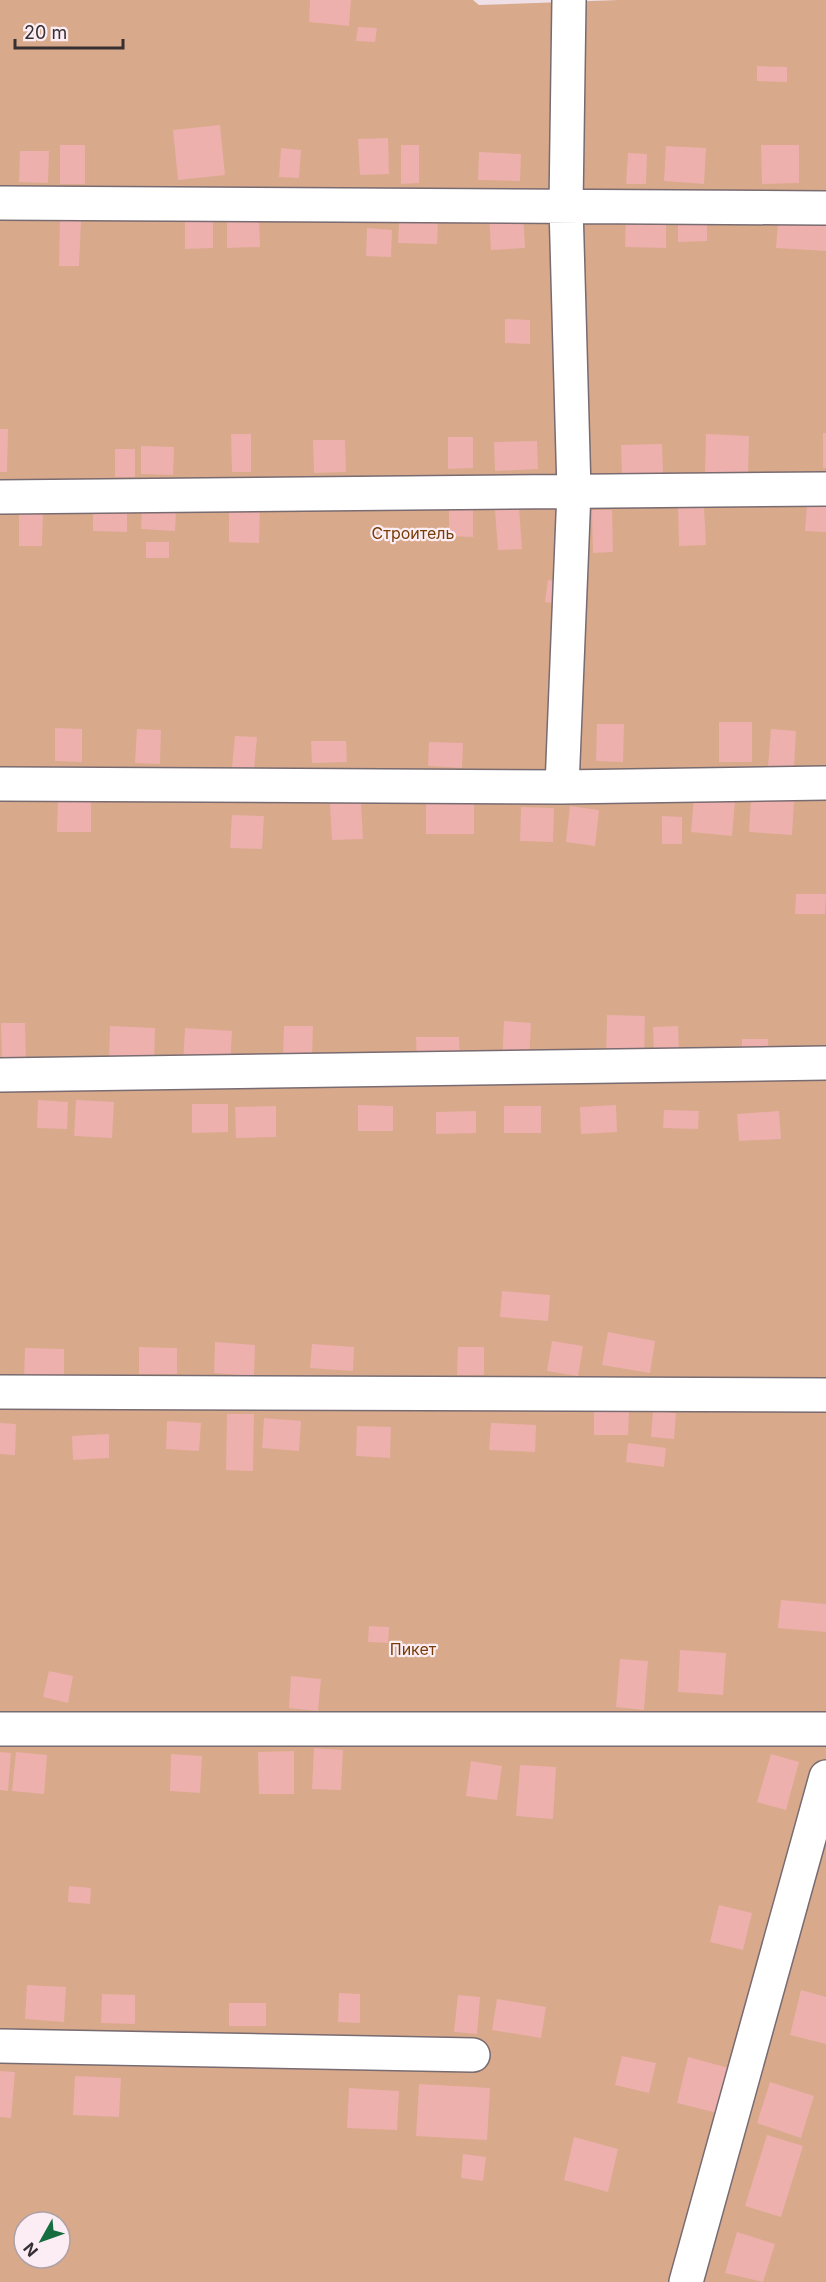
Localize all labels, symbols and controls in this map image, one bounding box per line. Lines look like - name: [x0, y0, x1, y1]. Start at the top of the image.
- scale bar: [15, 12, 123, 50]
- text: 20 m: [24, 22, 67, 43]
- park label: Строитель: [372, 523, 455, 543]
- park label: Пикет: [390, 1639, 437, 1659]
- north arrow: [12, 2210, 72, 2270]
- text: N: [19, 2239, 42, 2261]

